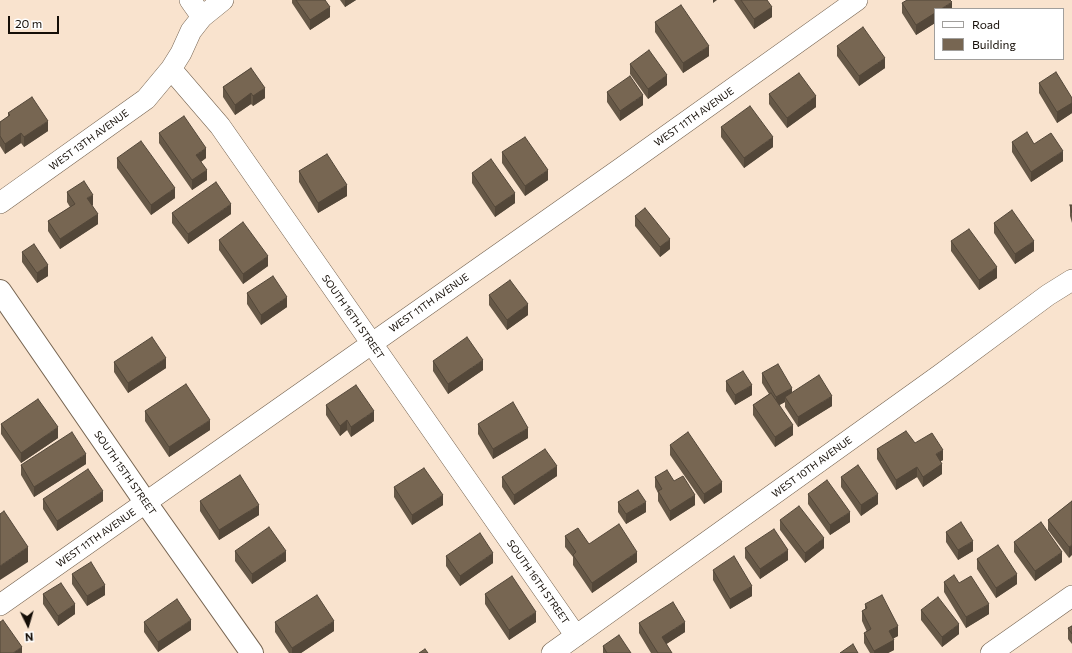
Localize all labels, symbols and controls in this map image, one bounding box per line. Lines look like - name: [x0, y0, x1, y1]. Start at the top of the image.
- scale bar: [10, 8, 61, 34]
- legend: [934, 8, 1064, 60]
- text: 20 m: [15, 16, 42, 30]
- text: Road: [972, 17, 1000, 31]
- text: Building: [972, 37, 1016, 51]
- street label: WEST 11TH AVENUE: [652, 85, 736, 149]
- street label: WEST 13TH AVENUE: [47, 107, 131, 173]
- street label: WEST 11TH AVENUE: [387, 271, 471, 335]
- street label: SOUTH 16TH STREET: [319, 273, 387, 361]
- street label: SOUTH 15TH STREET: [91, 429, 159, 517]
- street label: WEST 10TH AVENUE: [770, 434, 854, 500]
- street label: WEST 11TH AVENUE: [54, 506, 138, 570]
- street label: SOUTH 16TH STREET: [504, 538, 572, 626]
- north arrow: [8, 605, 48, 645]
- text: N: [24, 631, 34, 644]

